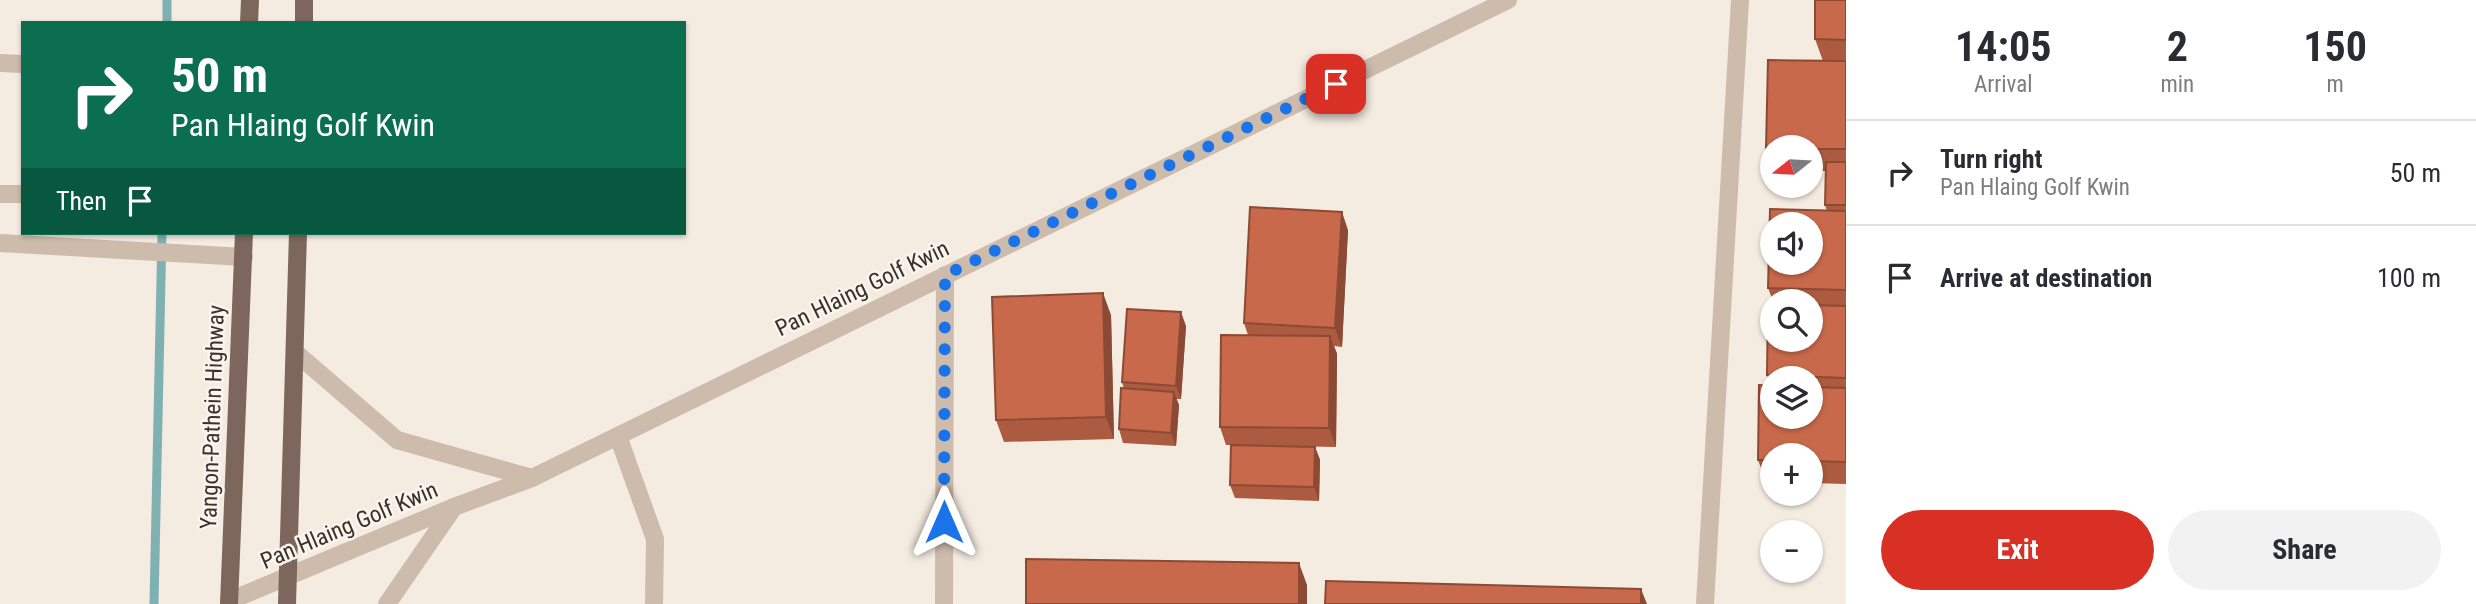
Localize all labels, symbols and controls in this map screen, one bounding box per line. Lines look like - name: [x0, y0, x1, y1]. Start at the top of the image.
- text: 14:05: [1955, 22, 2051, 71]
- text: 2: [2167, 22, 2188, 71]
- text: 150: [2303, 22, 2367, 71]
- text: 50 m: [171, 47, 268, 104]
- icon: right: [56, 49, 147, 140]
- pin: [1306, 54, 1366, 114]
- icon: arrive: [1317, 65, 1355, 103]
- text: Arrival: [1974, 71, 2032, 98]
- text: min: [2160, 71, 2194, 98]
- text: m: [2326, 71, 2344, 98]
- text: Pan Hlaing Golf Kwin: [171, 106, 435, 144]
- north arrow: [1760, 135, 1824, 198]
- map controls: [1760, 135, 1823, 583]
- text: Turn right: [1940, 144, 2042, 174]
- icon: right: [1881, 154, 1919, 192]
- text: 50 m: [2390, 158, 2441, 188]
- text: Pan Hlaing Golf Kwin: [1940, 174, 2130, 201]
- icon: arrive: [121, 182, 159, 220]
- text: Then: [56, 186, 107, 216]
- button: sound: [1760, 212, 1823, 275]
- street label: Pan Hlaing Golf Kwin: [771, 235, 953, 342]
- icon: arrive: [1881, 259, 1919, 297]
- text: Arrive at destination: [1940, 263, 2152, 293]
- text: 100 m: [2377, 263, 2441, 293]
- button: search: [1760, 289, 1823, 352]
- street label: Yangon-Pathein Highway: [195, 304, 230, 530]
- button: layers: [1760, 366, 1823, 429]
- button: +: [1760, 443, 1823, 506]
- street label: Pan Hlaing Golf Kwin: [257, 476, 442, 575]
- position arrow: [907, 485, 981, 559]
- button: Exit: [1881, 510, 2154, 590]
- button: Share: [2168, 510, 2441, 590]
- button: −: [1760, 520, 1823, 583]

